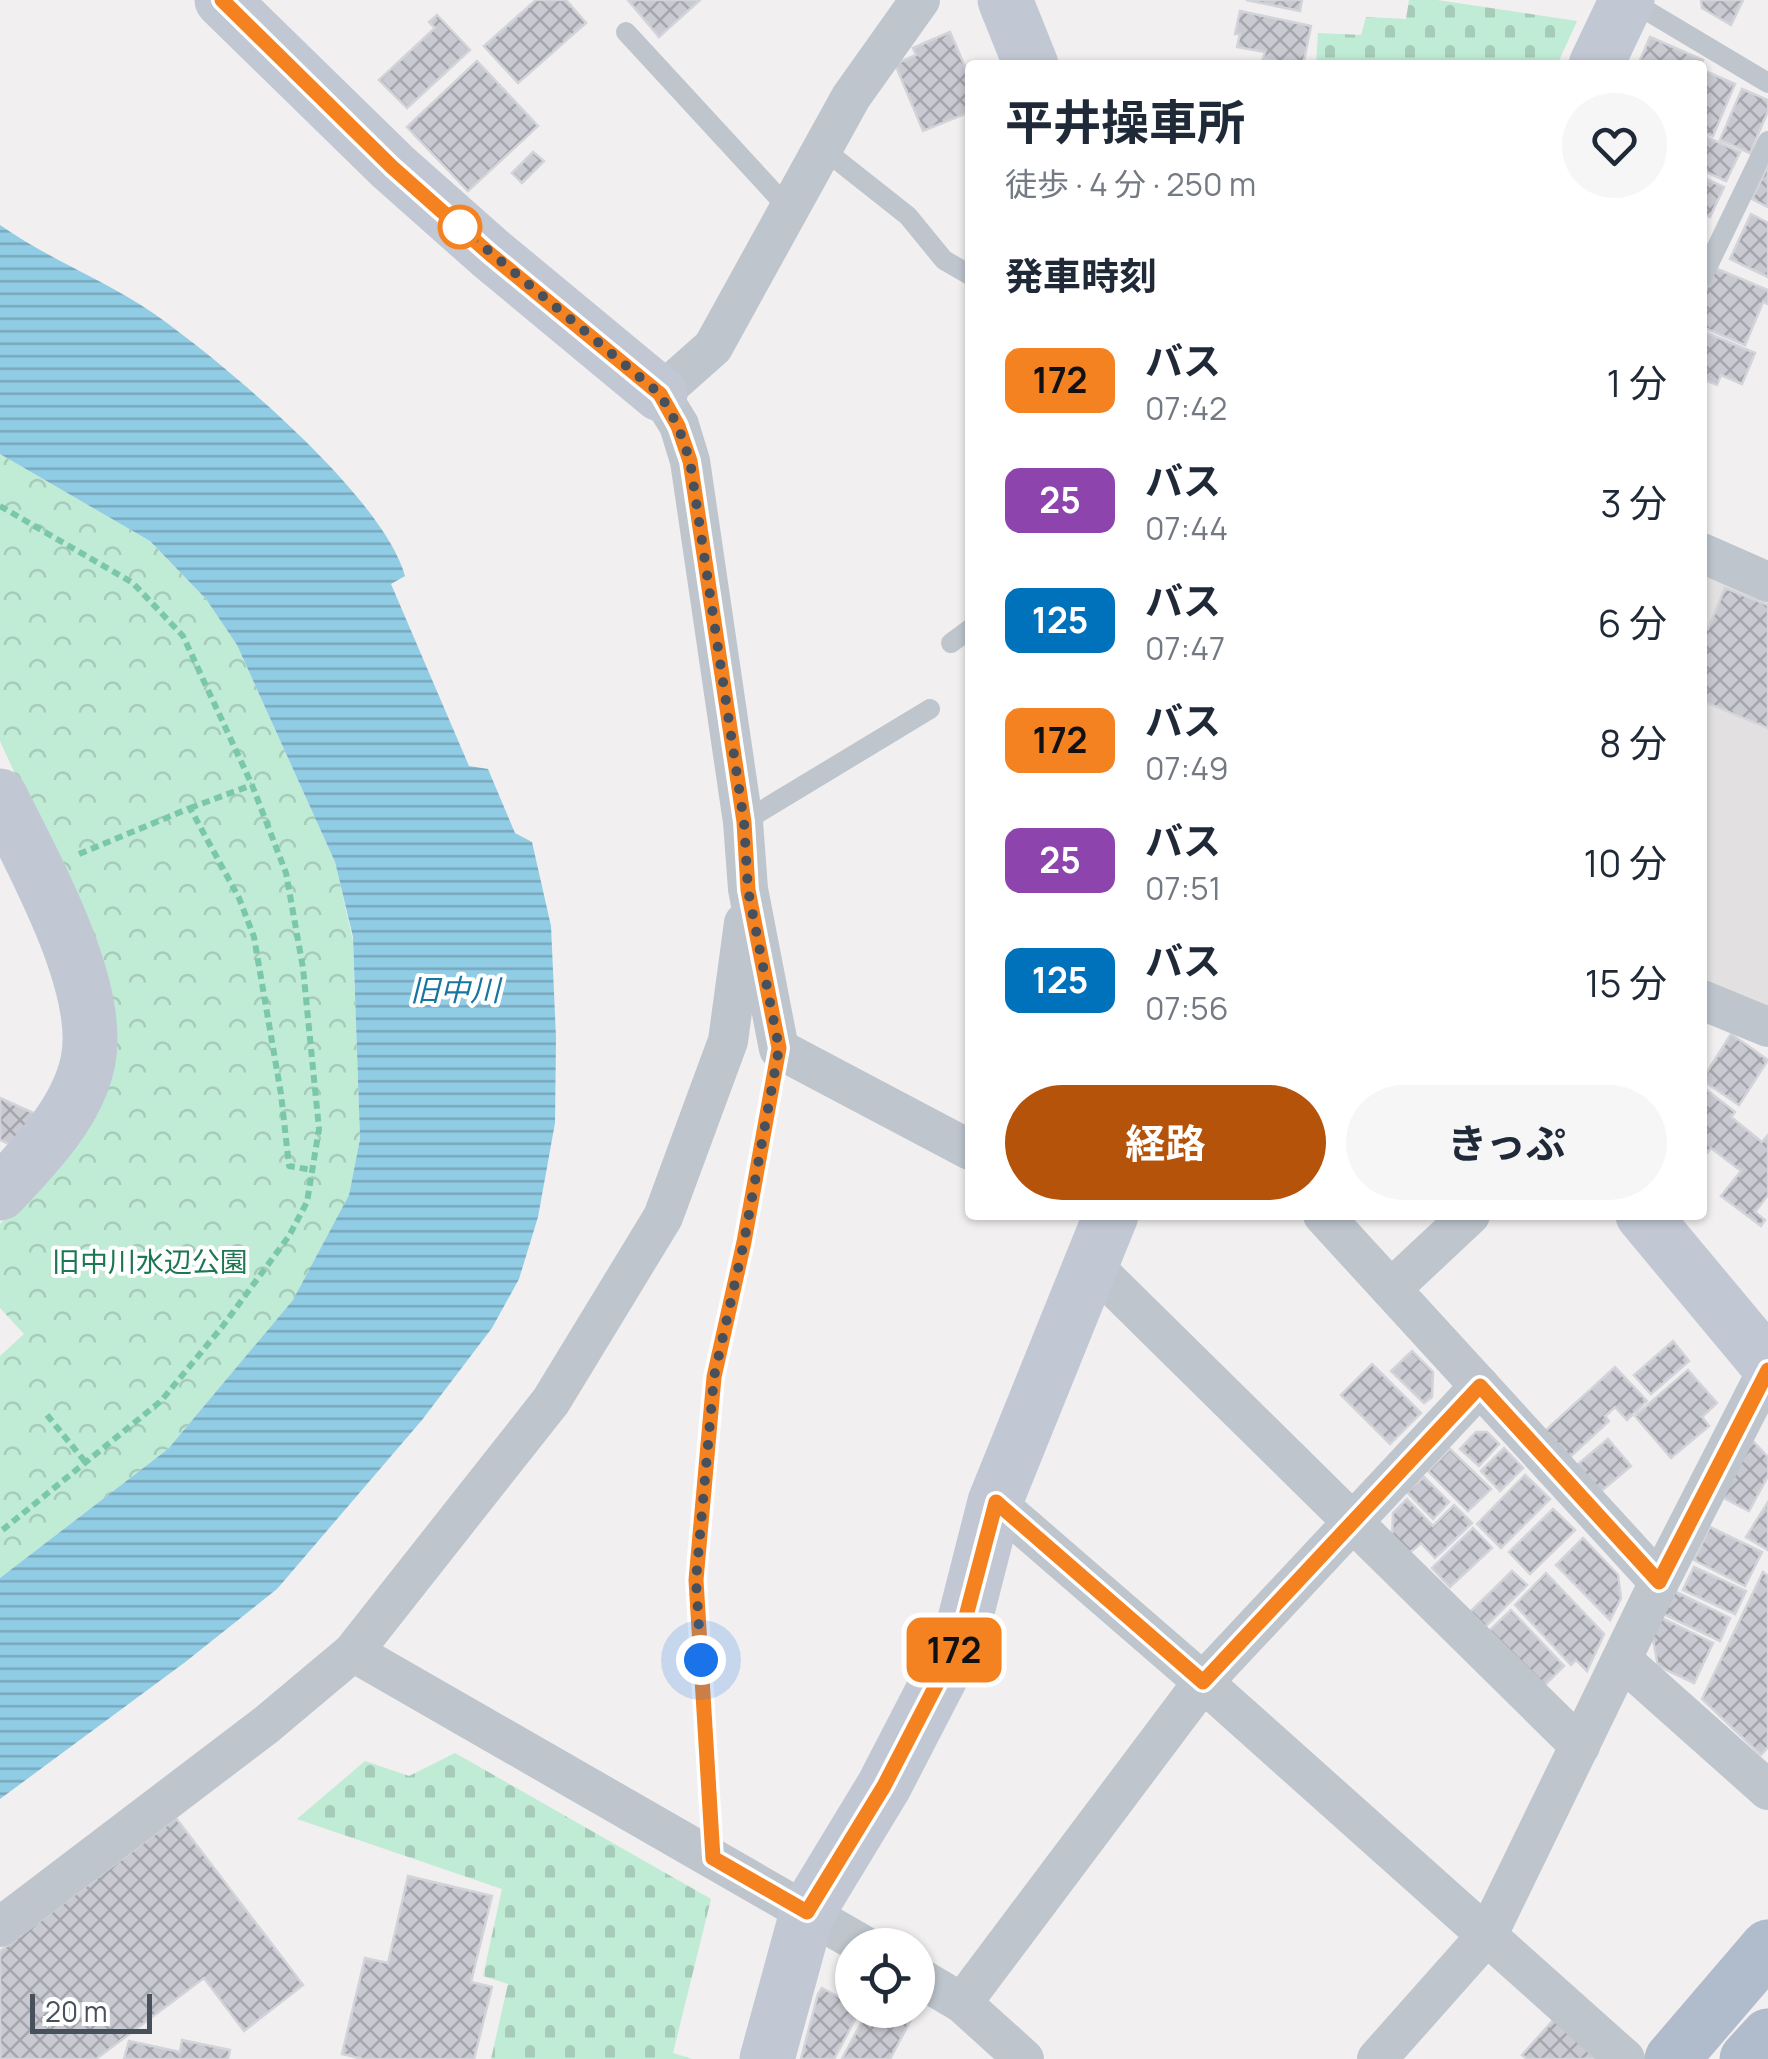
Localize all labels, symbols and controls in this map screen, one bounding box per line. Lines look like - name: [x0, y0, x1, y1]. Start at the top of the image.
- text: 平井操車所: [1005, 89, 1245, 154]
- button: heart: [1562, 93, 1667, 198]
- text: 徒歩 · 4 分 · 250 m: [1005, 162, 1256, 206]
- unlabelled marker: [439, 206, 481, 248]
- text: 発車時刻: [1005, 249, 1157, 301]
- text: バス: [1145, 334, 1221, 386]
- text: 172: [1033, 356, 1087, 404]
- text: 1 分: [1607, 356, 1667, 408]
- text: 07:42: [1145, 386, 1227, 430]
- text: バス: [1145, 454, 1221, 506]
- text: 25: [1039, 476, 1081, 524]
- text: 3 分: [1600, 476, 1667, 528]
- text: 07:44: [1145, 506, 1228, 550]
- text: バス: [1145, 574, 1221, 626]
- text: 125: [1032, 596, 1088, 644]
- text: 6 分: [1598, 596, 1667, 648]
- text: 07:47: [1145, 626, 1225, 670]
- text: バス: [1145, 694, 1221, 746]
- text: 172: [1033, 716, 1087, 764]
- text: 8 分: [1599, 716, 1667, 768]
- text: 07:49: [1145, 746, 1229, 790]
- text: バス: [1145, 814, 1221, 866]
- text: 25: [1039, 836, 1081, 884]
- text: 10 分: [1583, 836, 1667, 888]
- text: 07:51: [1145, 866, 1221, 910]
- text: バス: [1145, 934, 1221, 986]
- text: 125: [1032, 956, 1088, 1004]
- text: 15 分: [1585, 956, 1667, 1008]
- water label: 旧中川: [410, 969, 503, 1010]
- text: 07:56: [1145, 986, 1229, 1030]
- button: 経路: [1005, 1085, 1326, 1200]
- button: きっぷ: [1346, 1085, 1667, 1200]
- park label: 旧中川水辺公園: [52, 1242, 248, 1280]
- line badge: 172: [896, 1618, 1012, 1682]
- text: 172: [927, 1626, 981, 1674]
- your location: [676, 1635, 726, 1685]
- map controls: [835, 1928, 935, 2028]
- button: locate: [835, 1928, 935, 2028]
- scale bar: [30, 1989, 152, 2034]
- text: 20 m: [45, 1992, 107, 2030]

